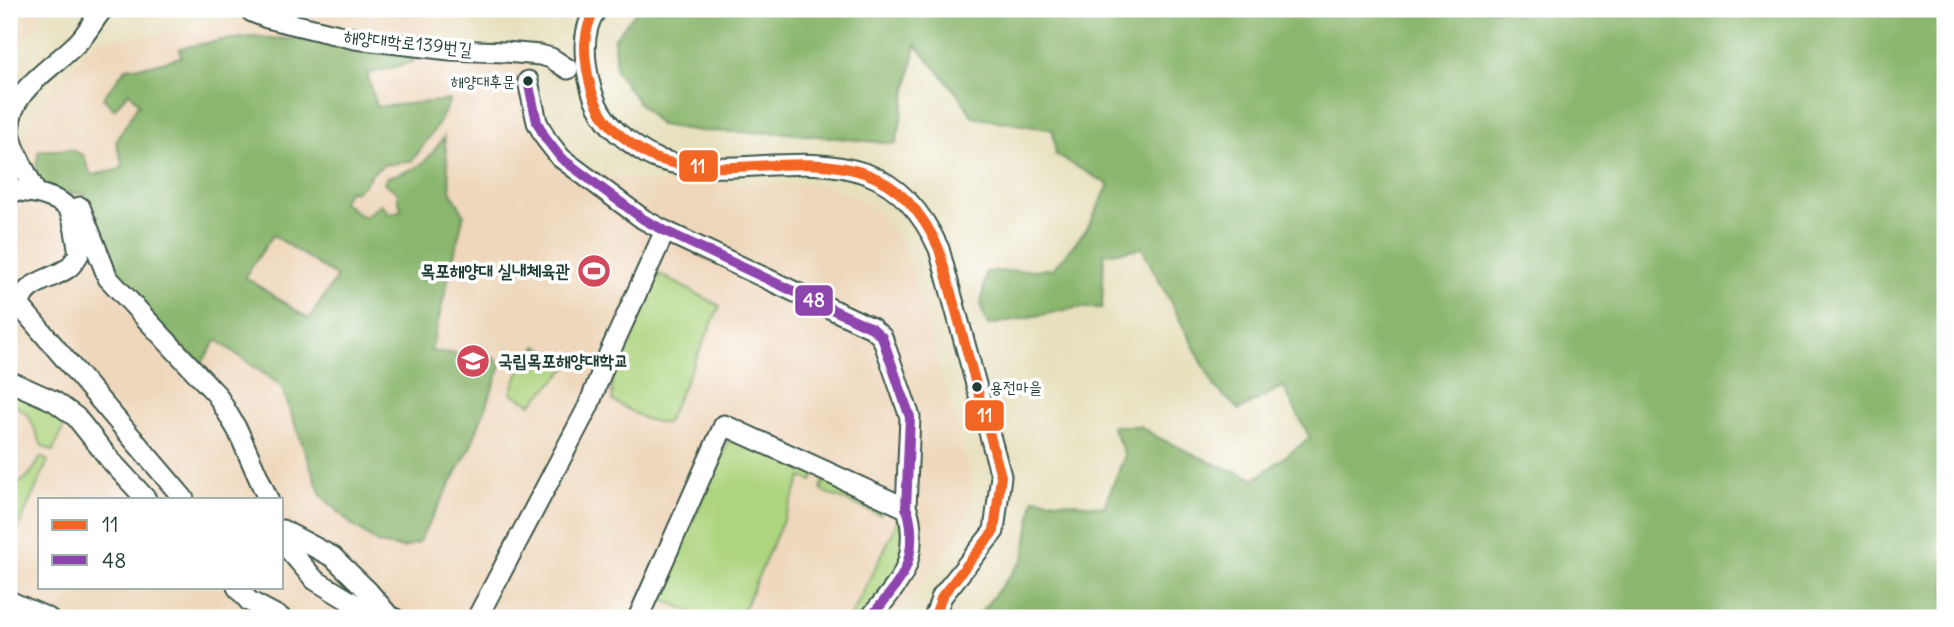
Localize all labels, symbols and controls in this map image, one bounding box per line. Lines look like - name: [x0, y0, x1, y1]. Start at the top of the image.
- street label: 해양대학로139번길: [343, 24, 474, 61]
- place label: 해양대후문: [451, 71, 515, 91]
- marker: 해양대후문: [521, 74, 535, 88]
- line badge: 11: [678, 149, 719, 183]
- text: 11: [690, 154, 706, 178]
- sports icon: 목포해양대 실내체육관: [575, 252, 613, 290]
- place label: 목포해양대 실내체육관: [421, 259, 571, 282]
- line badge: 48: [794, 284, 834, 317]
- text: 48: [803, 288, 825, 312]
- school or university icon: 국립목포해양대학교: [454, 342, 492, 380]
- place label: 국립목포해양대학교: [498, 349, 628, 372]
- place label: 용전마을: [990, 377, 1042, 397]
- marker: 용전마을: [970, 380, 984, 394]
- line badge: 11: [964, 399, 1005, 432]
- text: 11: [977, 403, 993, 427]
- legend: [38, 498, 284, 588]
- text: 11: [102, 511, 119, 538]
- text: 48: [102, 547, 126, 574]

